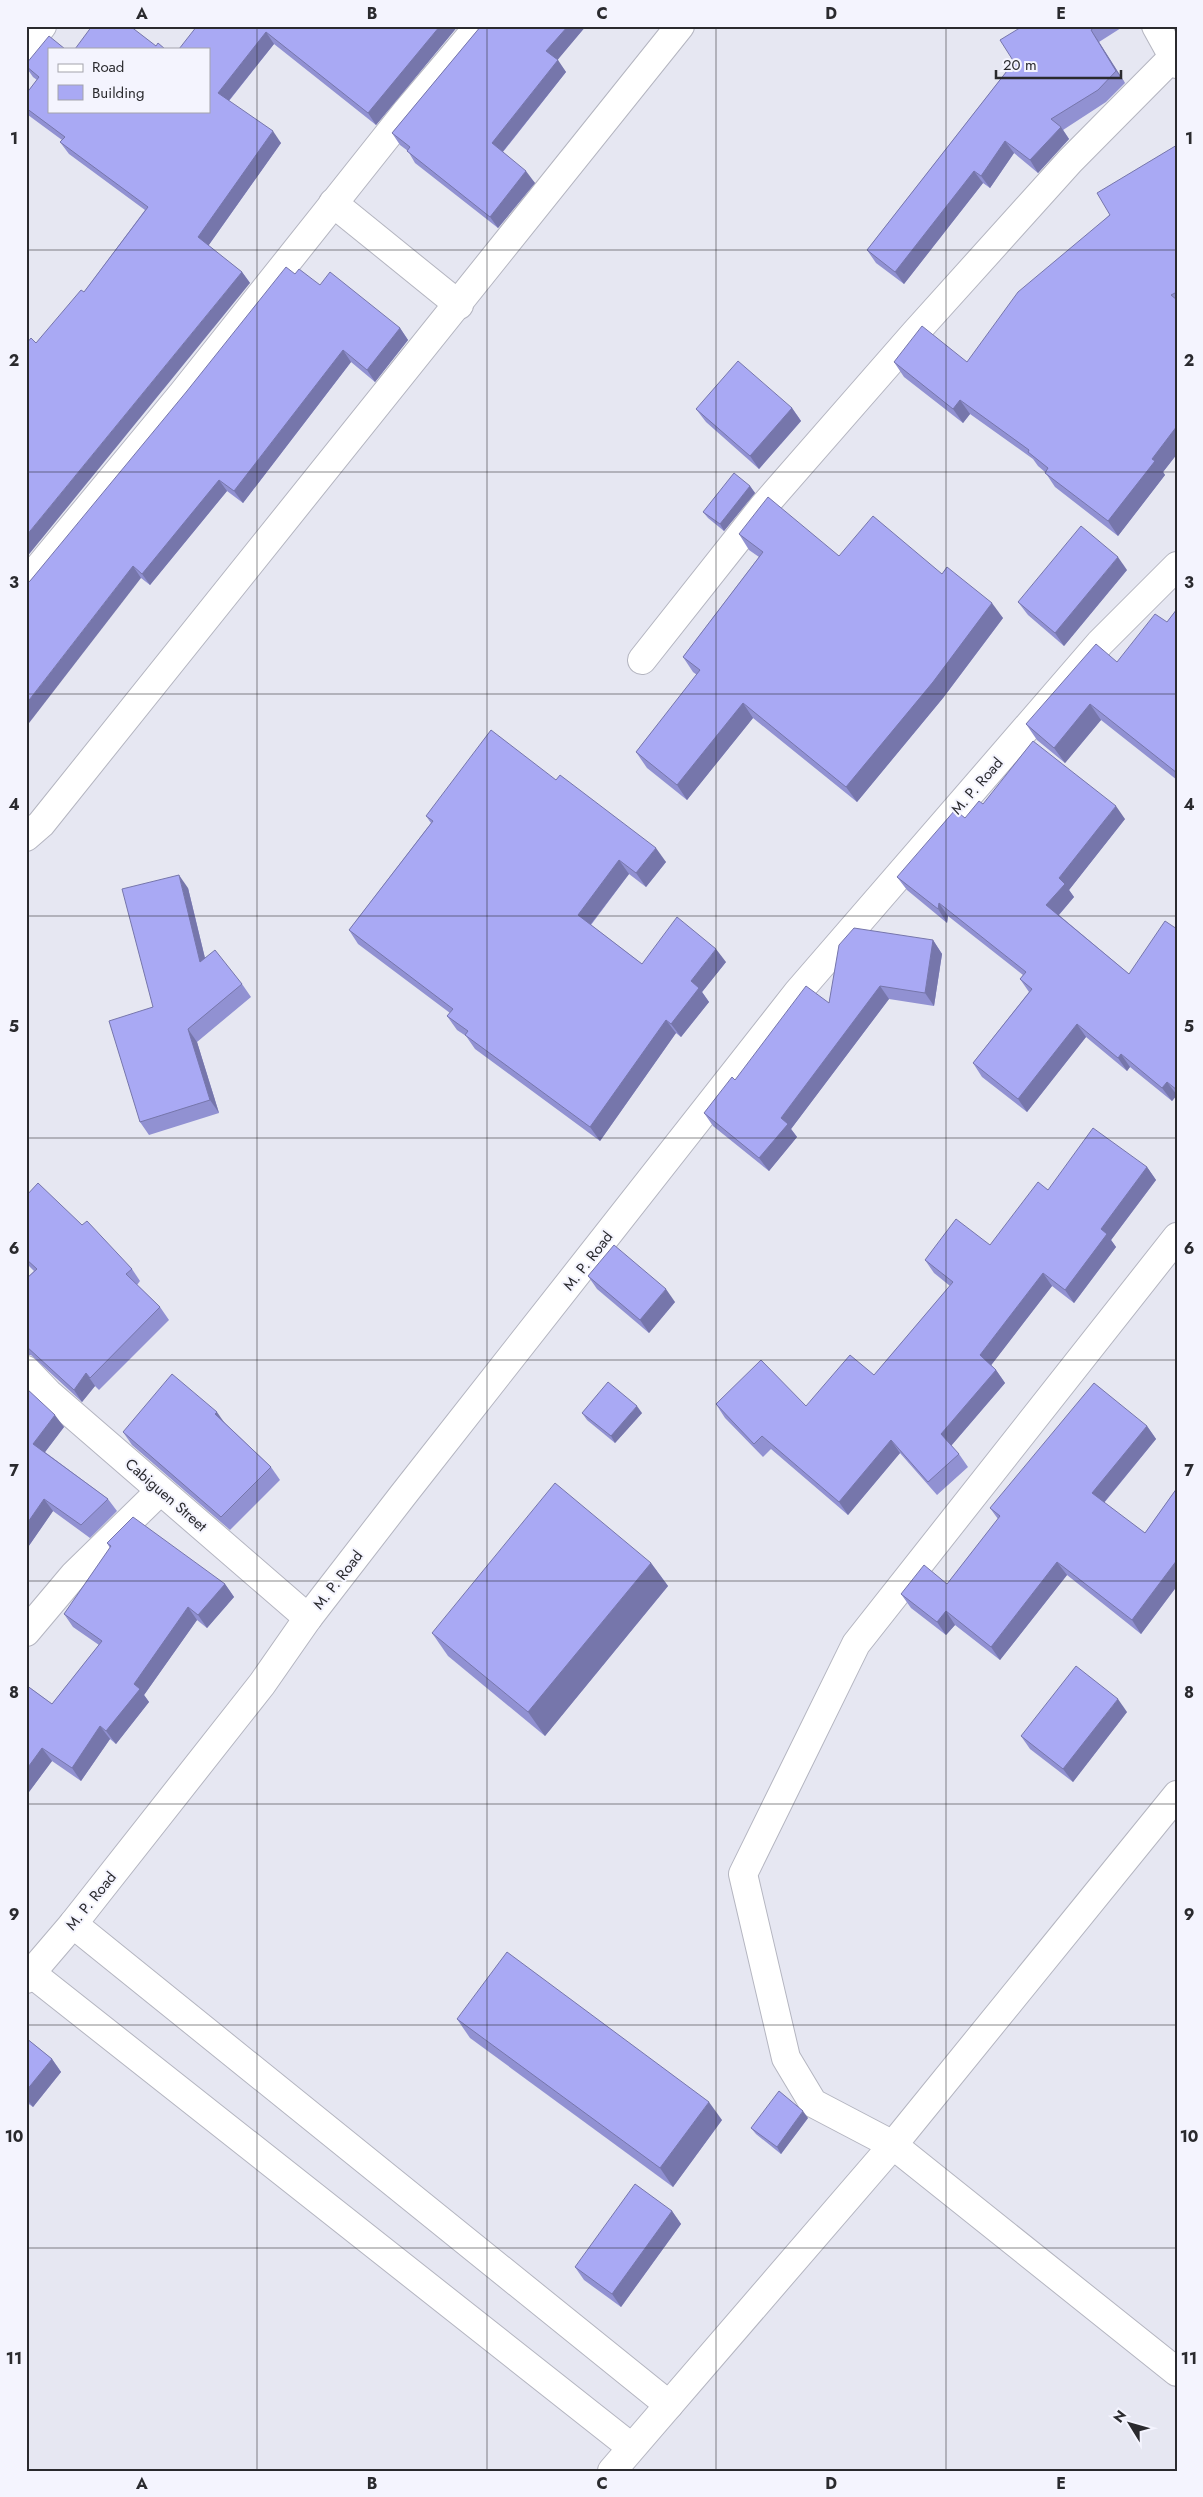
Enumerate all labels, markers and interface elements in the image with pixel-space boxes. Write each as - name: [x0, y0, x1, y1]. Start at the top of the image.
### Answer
- text: A: [135, 2, 148, 25]
- text: B: [367, 2, 377, 25]
- text: C: [596, 2, 608, 25]
- text: D: [825, 2, 837, 25]
- text: E: [1056, 2, 1066, 25]
- legend: [48, 48, 210, 112]
- scale bar: [996, 48, 1120, 80]
- text: 20 m: [1003, 54, 1037, 76]
- text: Road: [92, 56, 124, 78]
- text: Building: [92, 82, 144, 104]
- text: 1: [10, 127, 18, 150]
- text: 1: [1185, 127, 1193, 150]
- text: 2: [9, 349, 19, 372]
- text: 2: [1184, 349, 1194, 372]
- text: 3: [9, 571, 19, 594]
- text: 3: [1184, 571, 1194, 594]
- street label: M. P. Road: [946, 752, 1008, 820]
- text: 4: [8, 793, 20, 816]
- text: 4: [1183, 793, 1195, 816]
- text: 5: [9, 1015, 19, 1038]
- text: 5: [1184, 1015, 1194, 1038]
- street label: M. P. Road: [558, 1227, 618, 1295]
- text: 6: [9, 1237, 19, 1260]
- text: 6: [1184, 1237, 1194, 1260]
- street label: Cabiguen Street: [120, 1453, 212, 1537]
- text: 7: [9, 1459, 19, 1482]
- text: 7: [1184, 1459, 1194, 1482]
- street label: M. P. Road: [308, 1546, 368, 1614]
- text: 8: [9, 1681, 19, 1704]
- text: 8: [1184, 1681, 1194, 1704]
- street label: M. P. Road: [61, 1867, 121, 1935]
- text: 9: [9, 1903, 19, 1926]
- text: 9: [1184, 1903, 1194, 1926]
- text: 10: [5, 2125, 23, 2148]
- text: 10: [1180, 2125, 1198, 2148]
- text: 11: [6, 2347, 22, 2370]
- text: 11: [1181, 2347, 1197, 2370]
- north arrow: [1106, 2400, 1156, 2450]
- text: N: [1108, 2406, 1131, 2427]
- text: A: [135, 2472, 148, 2495]
- text: B: [367, 2472, 377, 2495]
- text: C: [596, 2472, 608, 2495]
- text: D: [825, 2472, 837, 2495]
- text: E: [1056, 2472, 1066, 2495]

